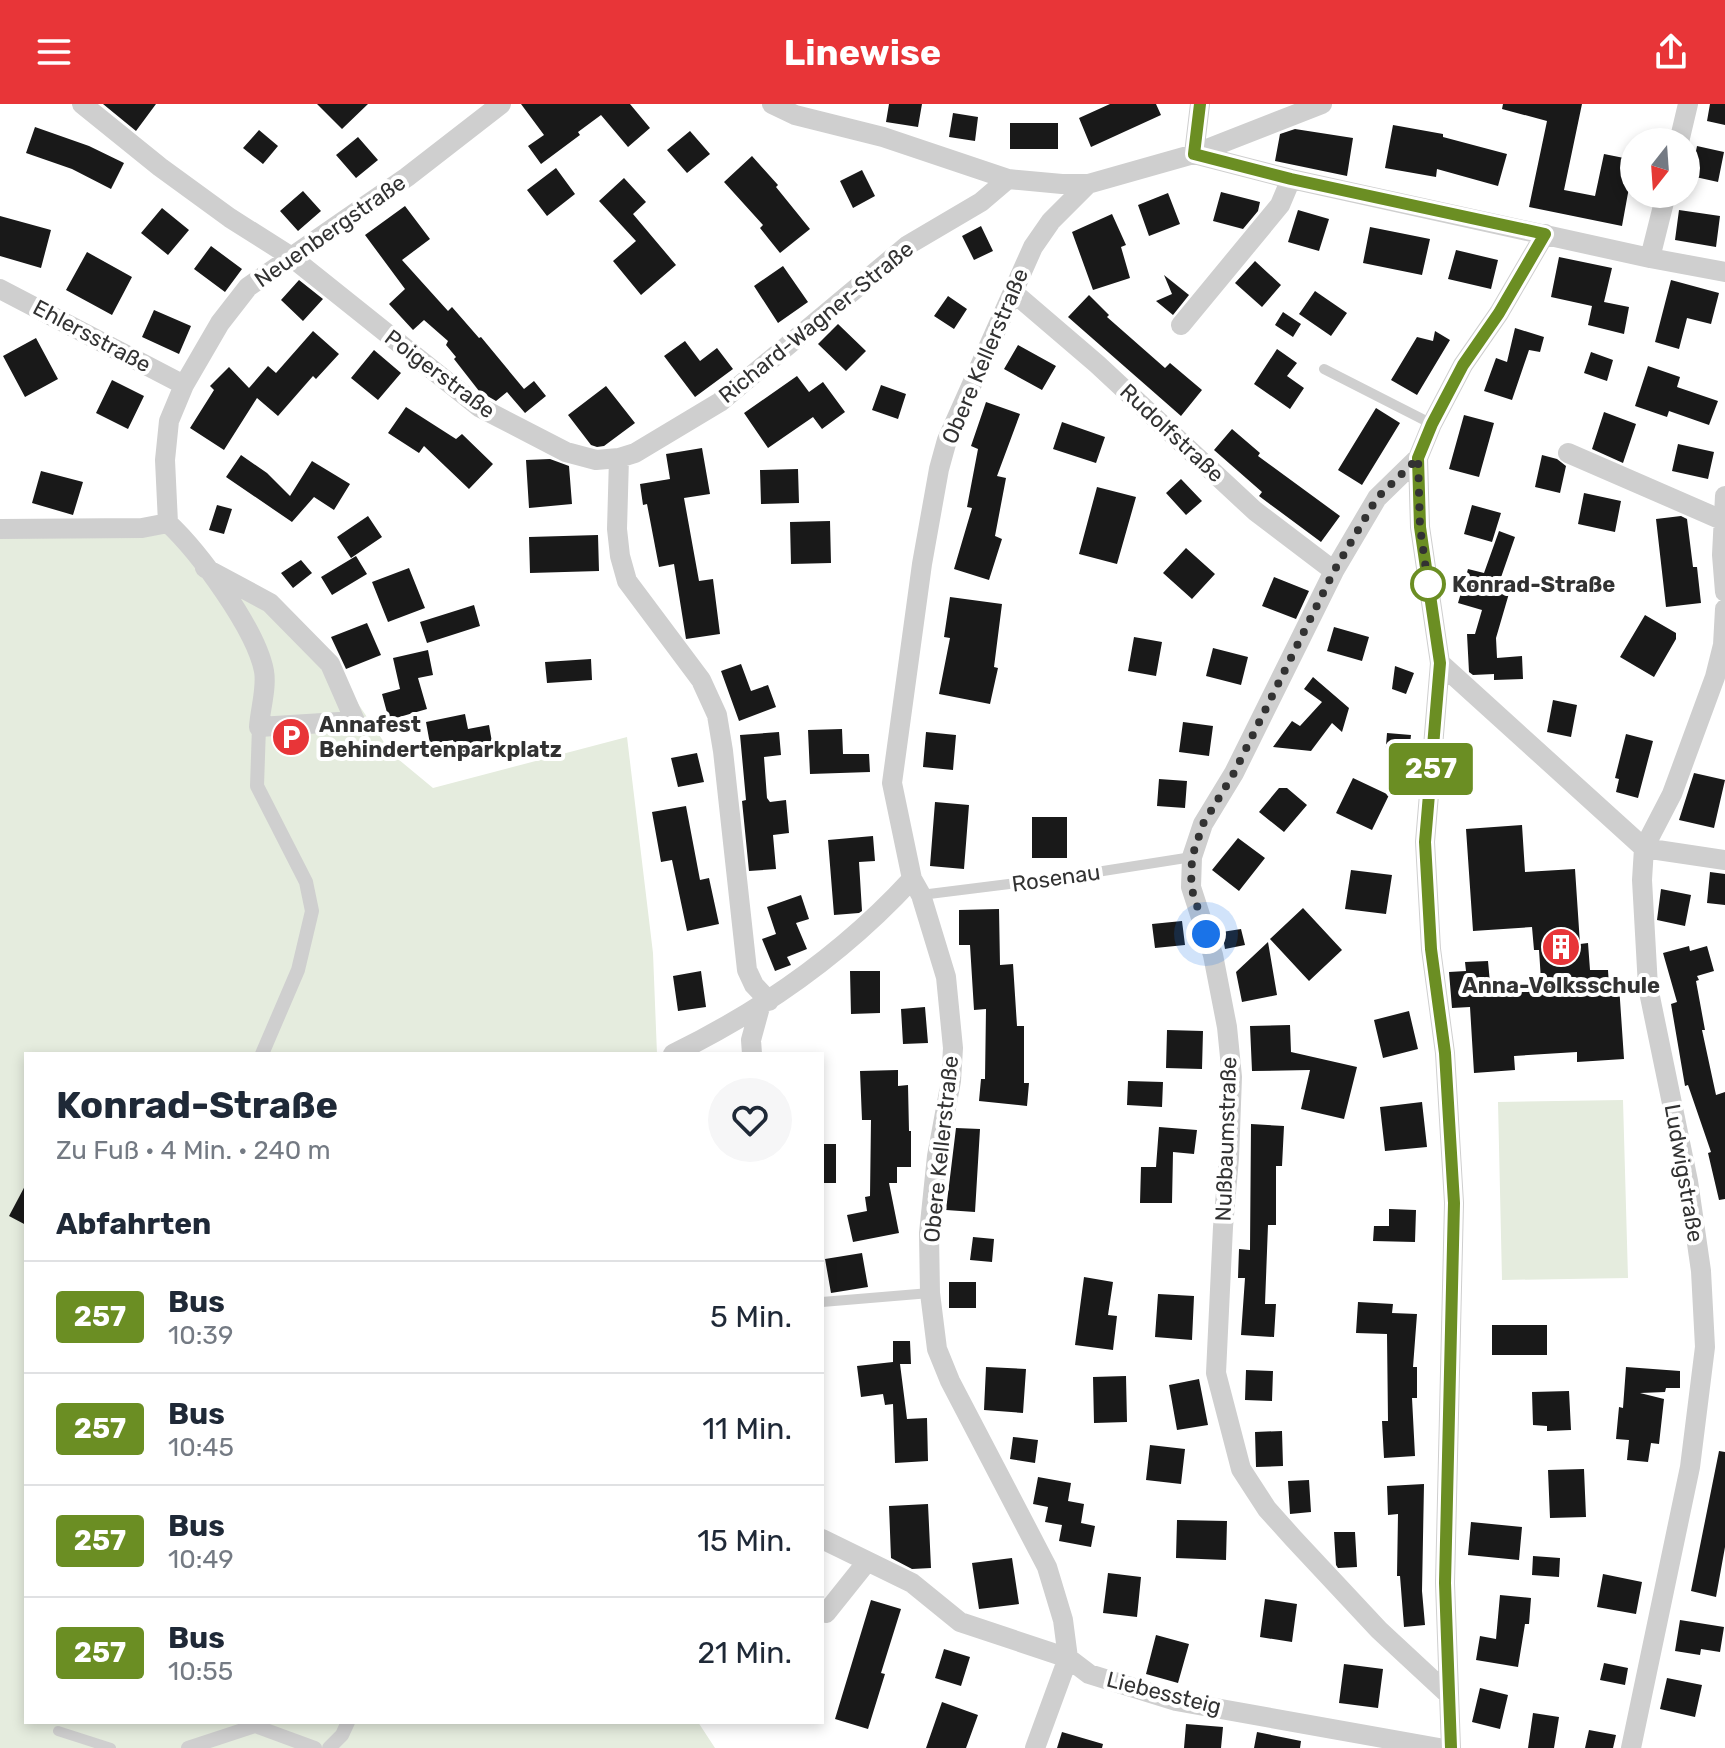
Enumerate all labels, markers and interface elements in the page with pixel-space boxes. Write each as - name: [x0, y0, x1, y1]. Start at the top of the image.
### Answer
- icon: menu: [32, 30, 76, 74]
- icon: share: [1649, 30, 1693, 74]
- text: Linewise: [784, 31, 941, 74]
- north arrow: [1620, 128, 1700, 208]
- map controls: [1620, 128, 1700, 208]
- street label: Neuenbergstraße: [249, 169, 411, 293]
- street label: Richard-Wagner-Straße: [713, 235, 919, 409]
- street label: Obere Kellerstraße: [936, 264, 1034, 448]
- street label: Ehlersstraße: [29, 294, 155, 378]
- street label: Poigerstraße: [380, 324, 500, 424]
- street label: Rudolfstraße: [1114, 378, 1230, 488]
- marker: Konrad-Straße: [1411, 567, 1445, 601]
- place label: Konrad-Straße: [1452, 571, 1615, 598]
- place label: Annafest Behindertenparkplatz: [319, 711, 562, 763]
- parking icon: Annafest Behindertenparkplatz: [270, 716, 312, 758]
- line badge: 257: [1385, 743, 1477, 795]
- text: 257: [1405, 752, 1457, 785]
- street label: Rosenau: [1010, 858, 1102, 898]
- your location: [1186, 914, 1226, 954]
- building icon: Anna-Volksschule: [1540, 926, 1582, 968]
- place label: Anna-Volksschule: [1462, 972, 1660, 999]
- street label: Obere Kellerstraße: [918, 1054, 964, 1244]
- street label: Nußbaumstraße: [1210, 1056, 1242, 1222]
- button: heart: [708, 1078, 792, 1162]
- text: Konrad-Straße: [56, 1082, 338, 1128]
- street label: Ludwigstraße: [1659, 1102, 1709, 1244]
- text: Zu Fuß · 4 Min. · 240 m: [56, 1135, 331, 1166]
- text: Abfahrten: [56, 1206, 211, 1242]
- text: Bus: [168, 1284, 225, 1320]
- text: 5 Min.: [710, 1299, 792, 1335]
- text: 257: [74, 1300, 126, 1333]
- text: 10:39: [168, 1320, 233, 1351]
- text: Bus: [168, 1396, 225, 1432]
- text: 11 Min.: [702, 1411, 792, 1447]
- text: 257: [74, 1412, 126, 1445]
- text: 10:45: [168, 1432, 234, 1463]
- text: Bus: [168, 1508, 225, 1544]
- text: 15 Min.: [697, 1523, 792, 1559]
- text: 257: [74, 1524, 126, 1557]
- text: 10:49: [168, 1544, 234, 1575]
- text: Bus: [168, 1620, 225, 1656]
- text: 21 Min.: [697, 1635, 792, 1671]
- text: 257: [74, 1636, 126, 1669]
- text: 10:55: [168, 1656, 233, 1687]
- street label: Liebessteig: [1104, 1666, 1224, 1720]

